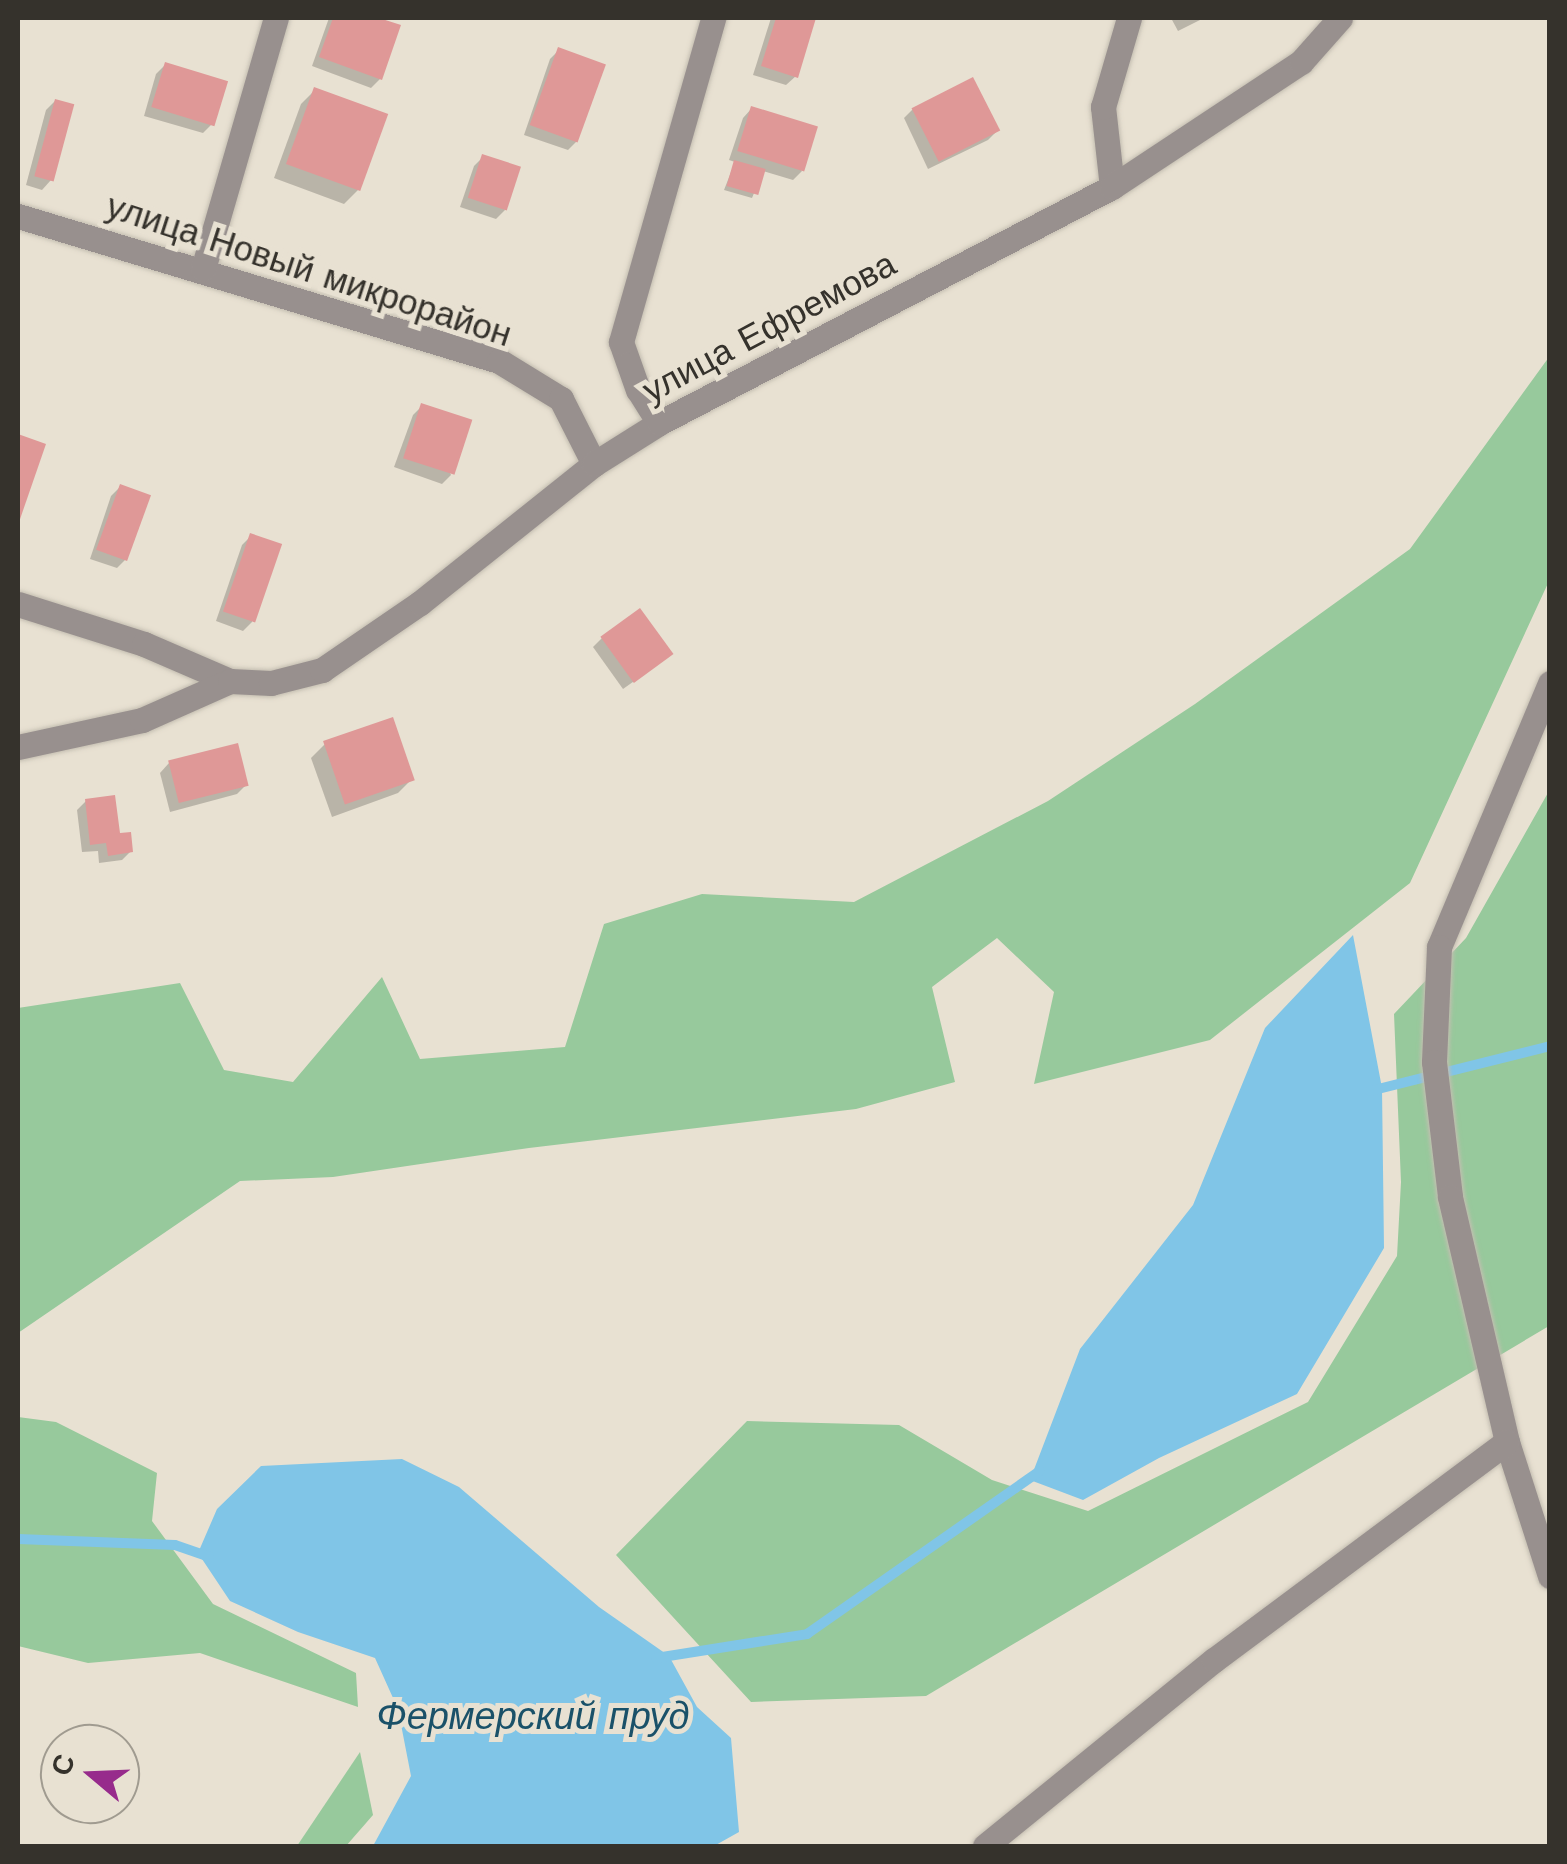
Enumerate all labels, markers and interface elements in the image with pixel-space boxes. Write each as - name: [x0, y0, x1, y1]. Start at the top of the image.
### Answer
- street label: улица Новый микрорайон: [101, 185, 517, 355]
- street label: улица Ефремова: [635, 243, 903, 411]
- water label: Фермерский пруд: [376, 1694, 690, 1740]
- north arrow: [40, 1724, 140, 1824]
- text: С: [44, 1750, 82, 1780]

